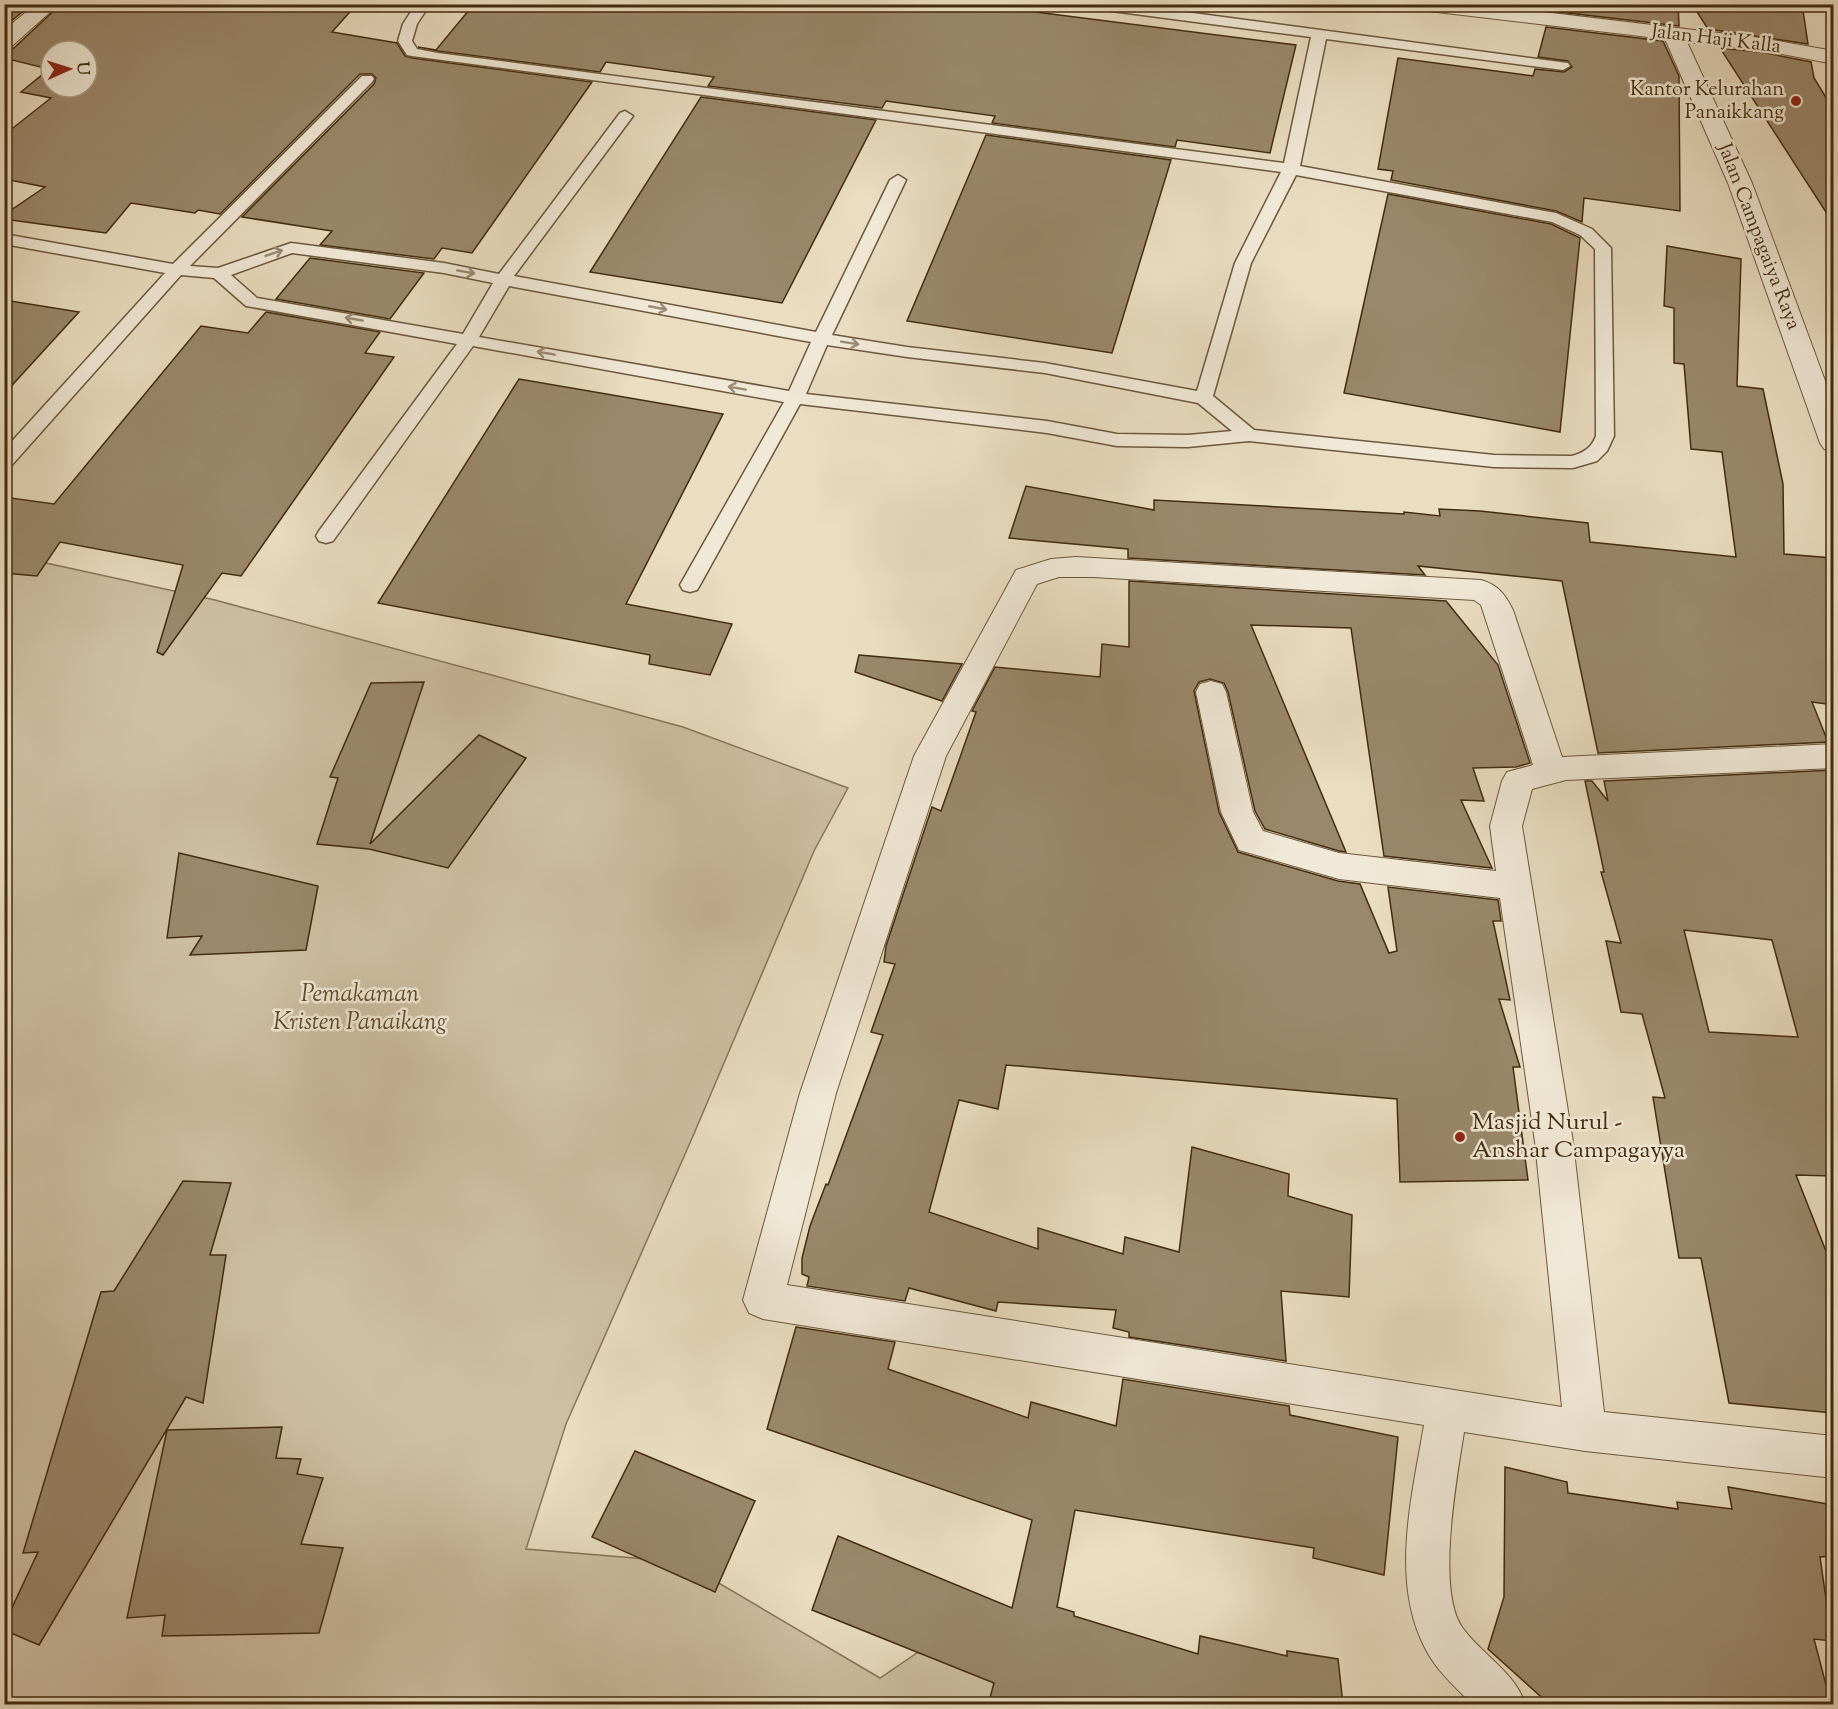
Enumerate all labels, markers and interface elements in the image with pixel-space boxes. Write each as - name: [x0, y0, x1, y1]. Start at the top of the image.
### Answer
- street label: Jalan Haji Kalla: [1649, 18, 1782, 62]
- north arrow: [39, 39, 99, 99]
- text: U: [70, 61, 93, 76]
- place label: Kantor Kelurahan Panaikkang: [1630, 76, 1784, 128]
- marker: Kantor Kelurahan Panaikkang: [1789, 94, 1803, 108]
- street label: Jalan Campagaiya Raya: [1709, 139, 1807, 335]
- one-way arrow: [264, 247, 283, 258]
- one-way arrow: [456, 267, 476, 278]
- one-way arrow: [648, 303, 667, 314]
- one-way arrow: [344, 313, 364, 324]
- one-way arrow: [839, 338, 859, 349]
- one-way arrow: [536, 347, 556, 358]
- one-way arrow: [728, 382, 748, 393]
- park label: Pemakaman Kristen Panaikang: [273, 978, 447, 1040]
- place label: Masjid Nurul - Anshar Campagayya: [1472, 1106, 1685, 1168]
- marker: Masjid Nurul - Anshar Campagayya: [1453, 1130, 1467, 1144]

